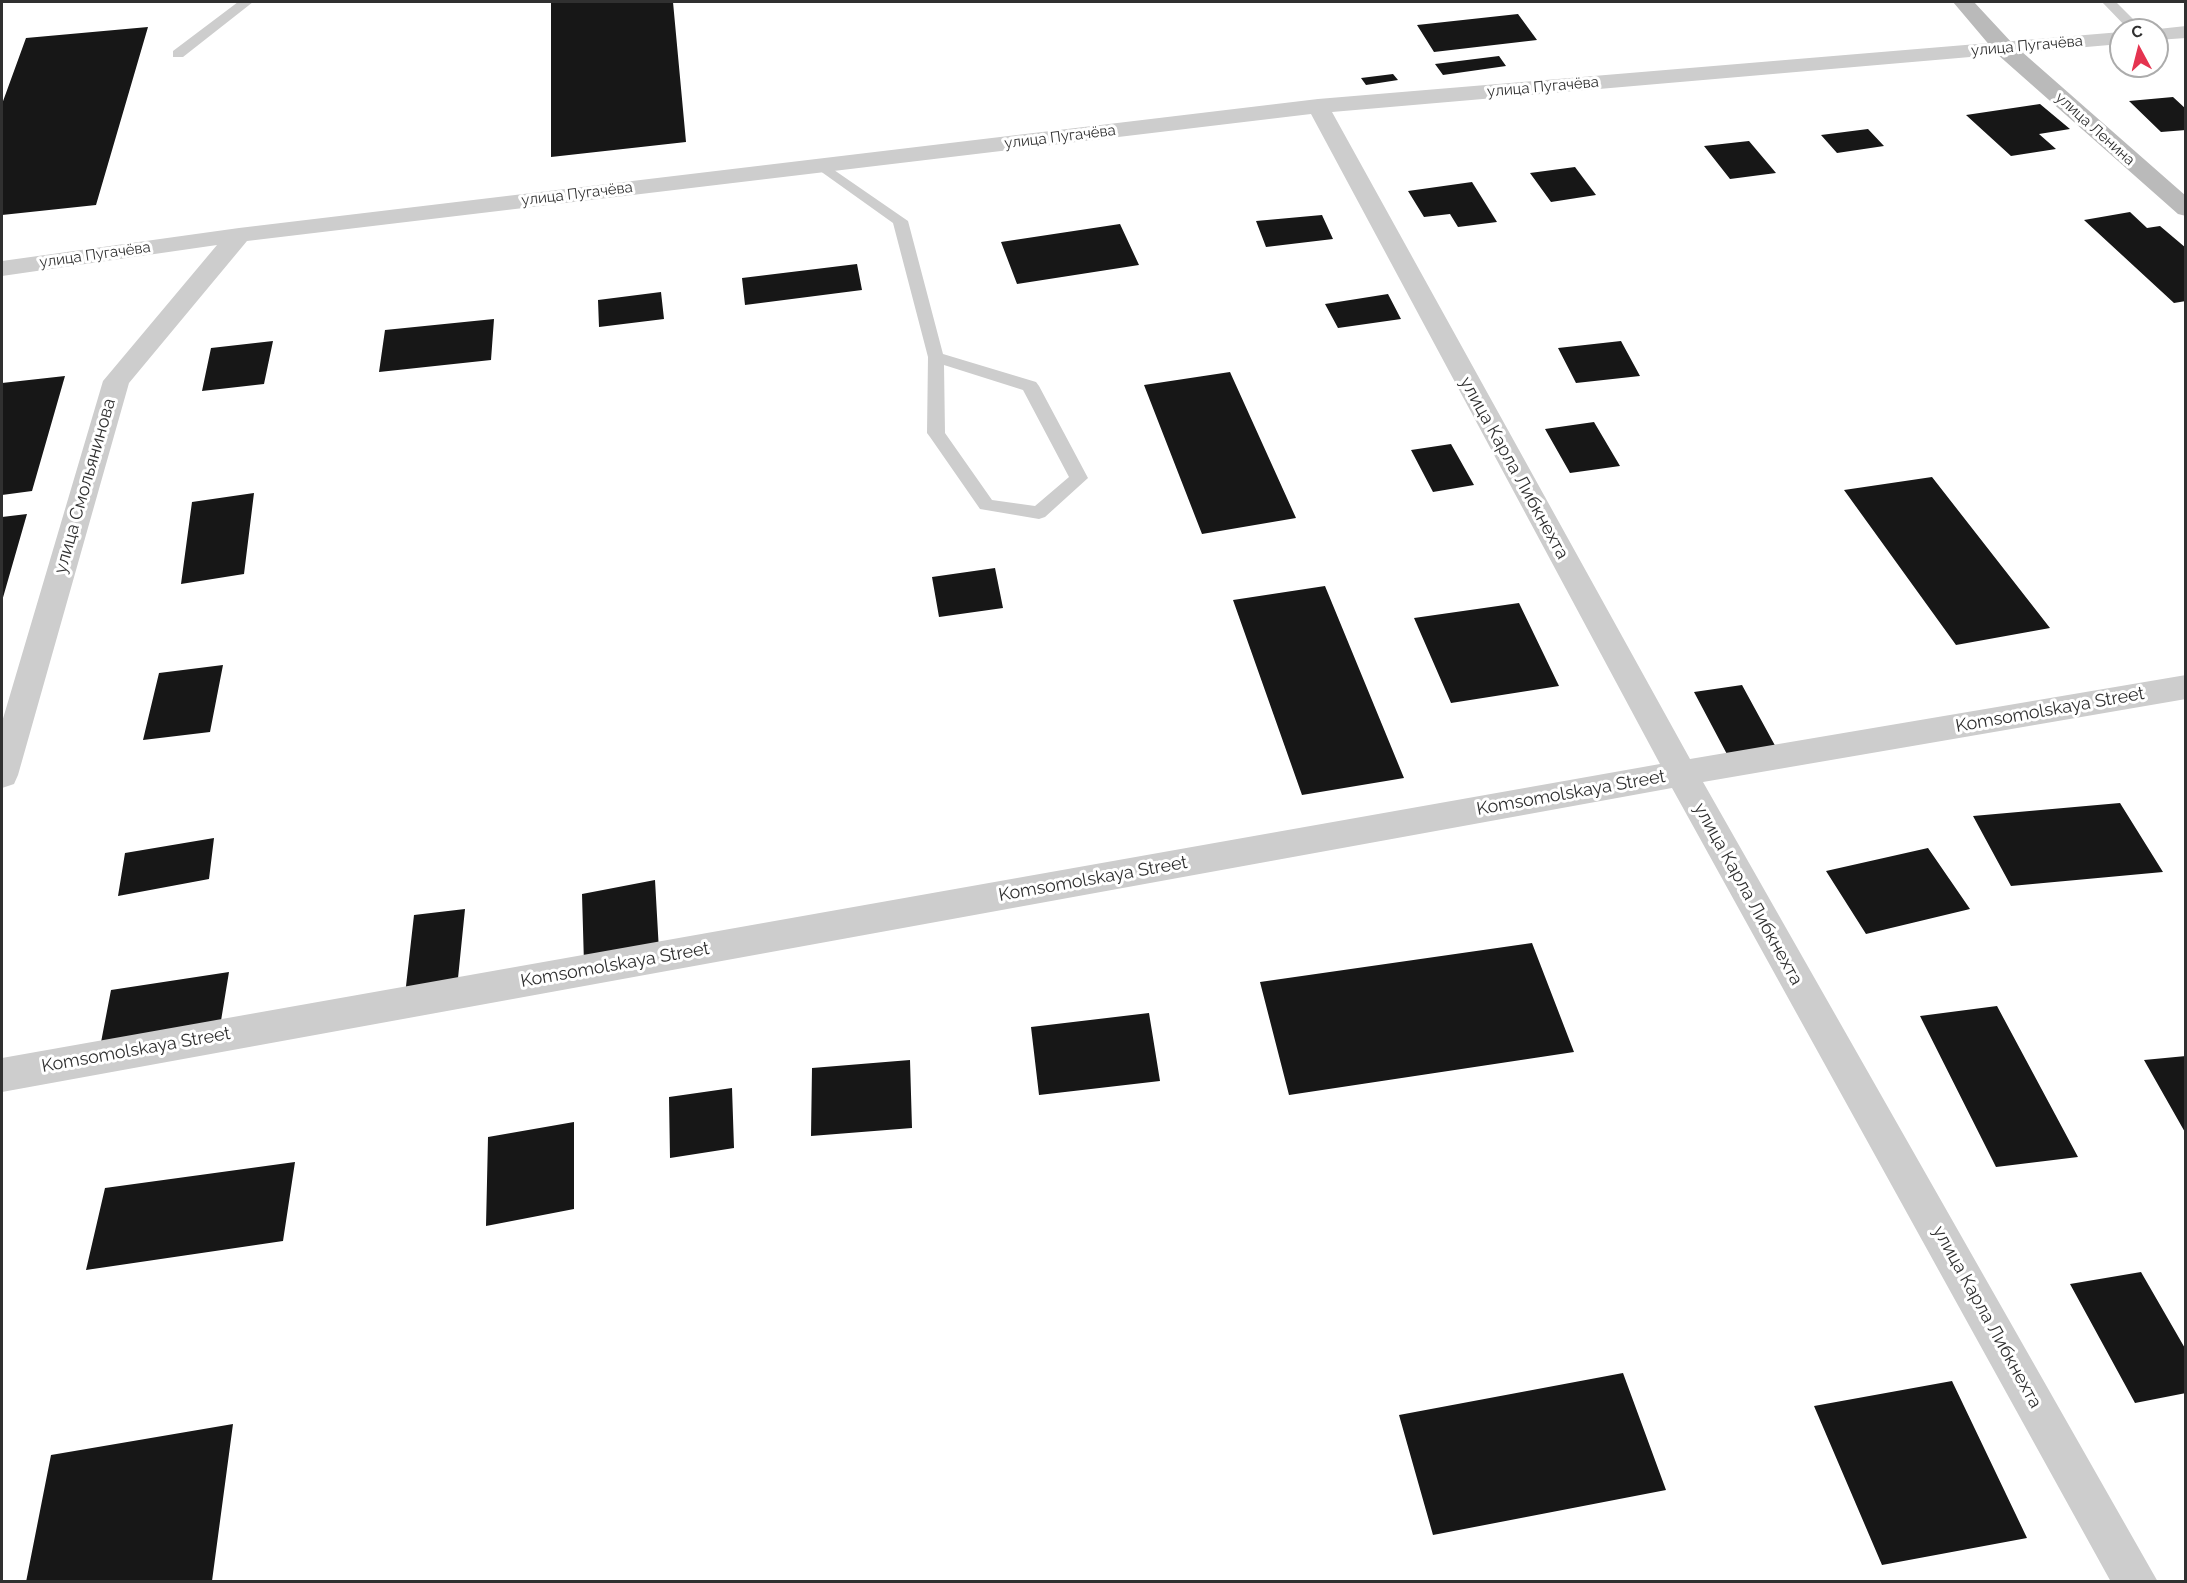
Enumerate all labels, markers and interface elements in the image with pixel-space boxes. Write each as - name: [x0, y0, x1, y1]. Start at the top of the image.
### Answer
- north arrow: [2109, 18, 2169, 78]
- text: С: [2130, 22, 2144, 42]
- street label: улица Пугачёва: [1970, 32, 2084, 60]
- street label: улица Пугачёва: [1486, 73, 1600, 101]
- street label: улица Ленина: [2052, 89, 2138, 169]
- street label: улица Пугачёва: [1003, 121, 1117, 153]
- street label: улица Пугачёва: [520, 178, 634, 210]
- street label: улица Пугачёва: [38, 238, 152, 272]
- street label: улица Карла Либкнехта: [1455, 373, 1573, 563]
- street label: улица Смольянинова: [50, 396, 120, 576]
- street label: Komsomolskaya Street: [1954, 683, 2146, 737]
- street label: Komsomolskaya Street: [1475, 766, 1667, 820]
- street label: улица Карла Либкнехта: [1689, 799, 1807, 989]
- street label: Komsomolskaya Street: [997, 852, 1189, 906]
- street label: Komsomolskaya Street: [519, 938, 711, 992]
- street label: Komsomolskaya Street: [40, 1023, 232, 1077]
- street label: улица Карла Либкнехта: [1928, 1222, 2046, 1412]

